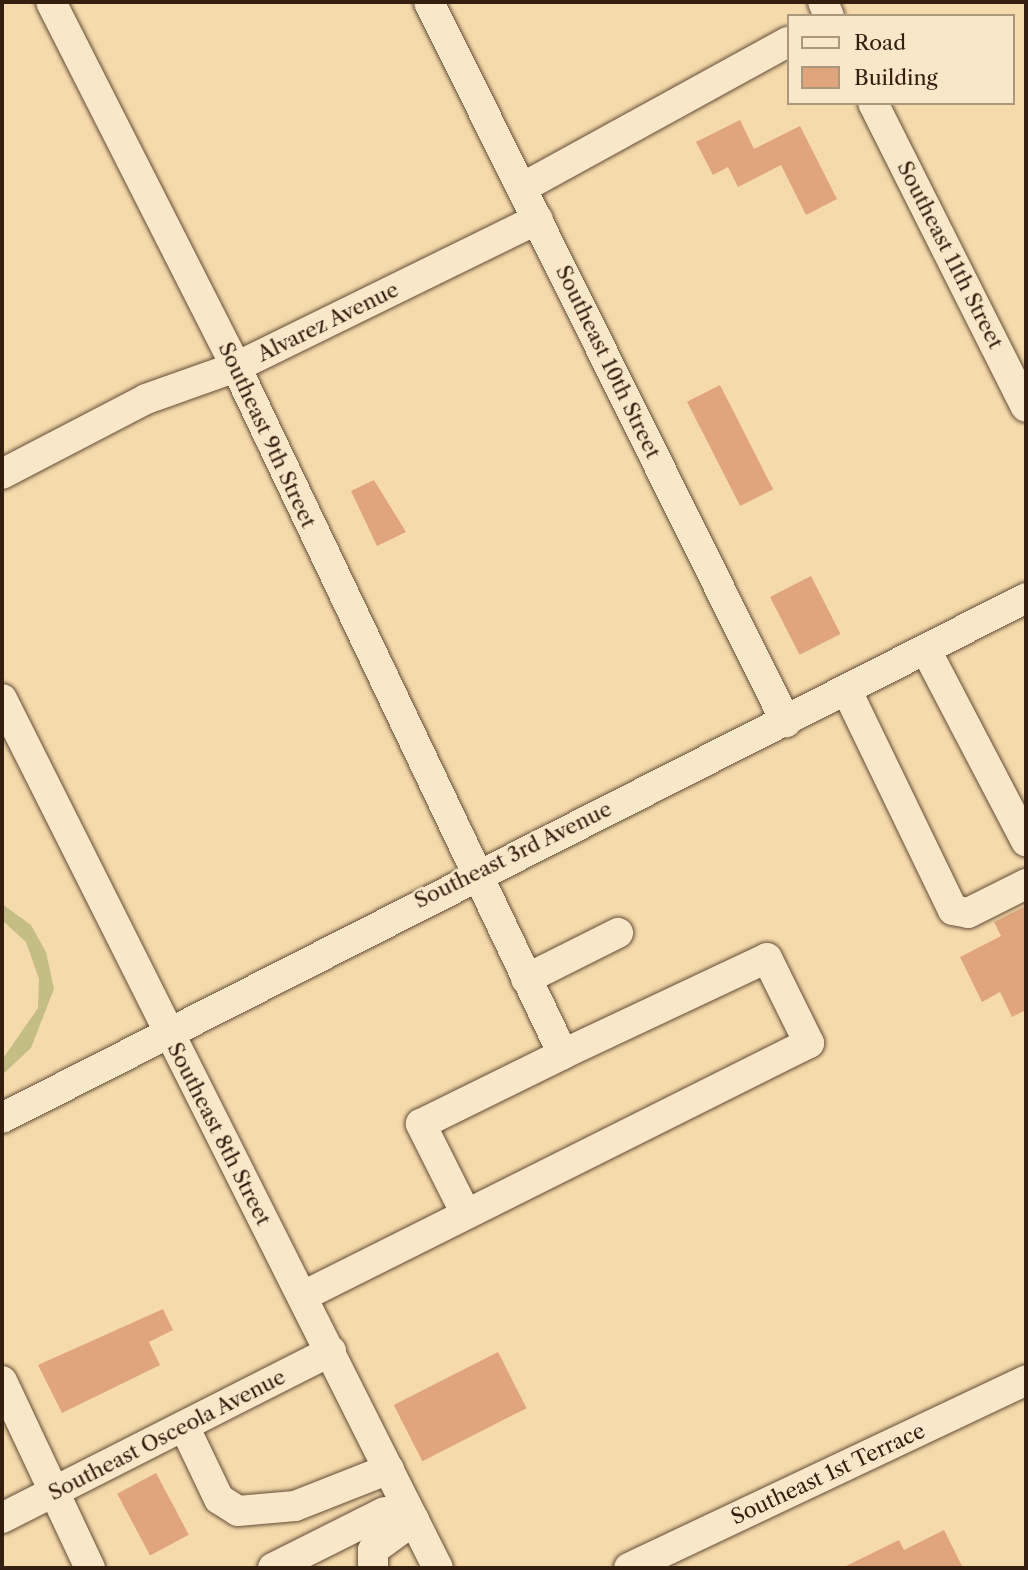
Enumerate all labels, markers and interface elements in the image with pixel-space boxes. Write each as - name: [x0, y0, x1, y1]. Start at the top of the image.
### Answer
- legend: [786, 14, 1014, 105]
- text: Road: [854, 30, 906, 55]
- text: Building: [854, 65, 938, 90]
- street label: Southeast 11th Street: [892, 157, 1008, 353]
- street label: Southeast 10th Street: [550, 261, 666, 463]
- street label: Alvarez Avenue: [253, 277, 403, 367]
- street label: Southeast 9th Street: [213, 338, 321, 532]
- street label: Southeast 3rd Avenue: [410, 796, 616, 914]
- street label: Southeast 8th Street: [162, 1038, 276, 1230]
- street label: Southeast Osceola Avenue: [44, 1364, 290, 1506]
- street label: Southeast 1st Terrace: [727, 1418, 929, 1530]

